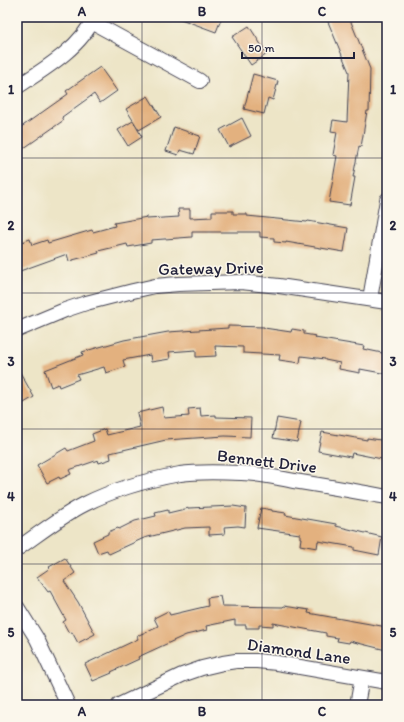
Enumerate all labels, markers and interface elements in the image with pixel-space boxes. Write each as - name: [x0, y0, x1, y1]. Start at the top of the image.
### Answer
- text: A: [77, 4, 87, 19]
- text: B: [198, 4, 207, 19]
- text: C: [318, 4, 327, 19]
- scale bar: [242, 34, 354, 60]
- text: 50 m: [248, 41, 274, 55]
- text: 1: [8, 82, 14, 97]
- text: 1: [390, 82, 396, 97]
- text: 2: [8, 218, 15, 233]
- text: 2: [390, 218, 397, 233]
- street label: Gateway Drive: [158, 257, 264, 279]
- text: 3: [7, 354, 15, 369]
- text: 3: [389, 354, 397, 369]
- street label: Bennett Drive: [216, 445, 318, 477]
- text: 4: [7, 489, 15, 504]
- text: 4: [389, 489, 397, 504]
- text: 5: [8, 625, 15, 640]
- text: 5: [390, 625, 397, 640]
- street label: Diamond Lane: [246, 634, 352, 668]
- text: A: [77, 704, 87, 719]
- text: B: [198, 704, 207, 719]
- text: C: [318, 704, 327, 719]

